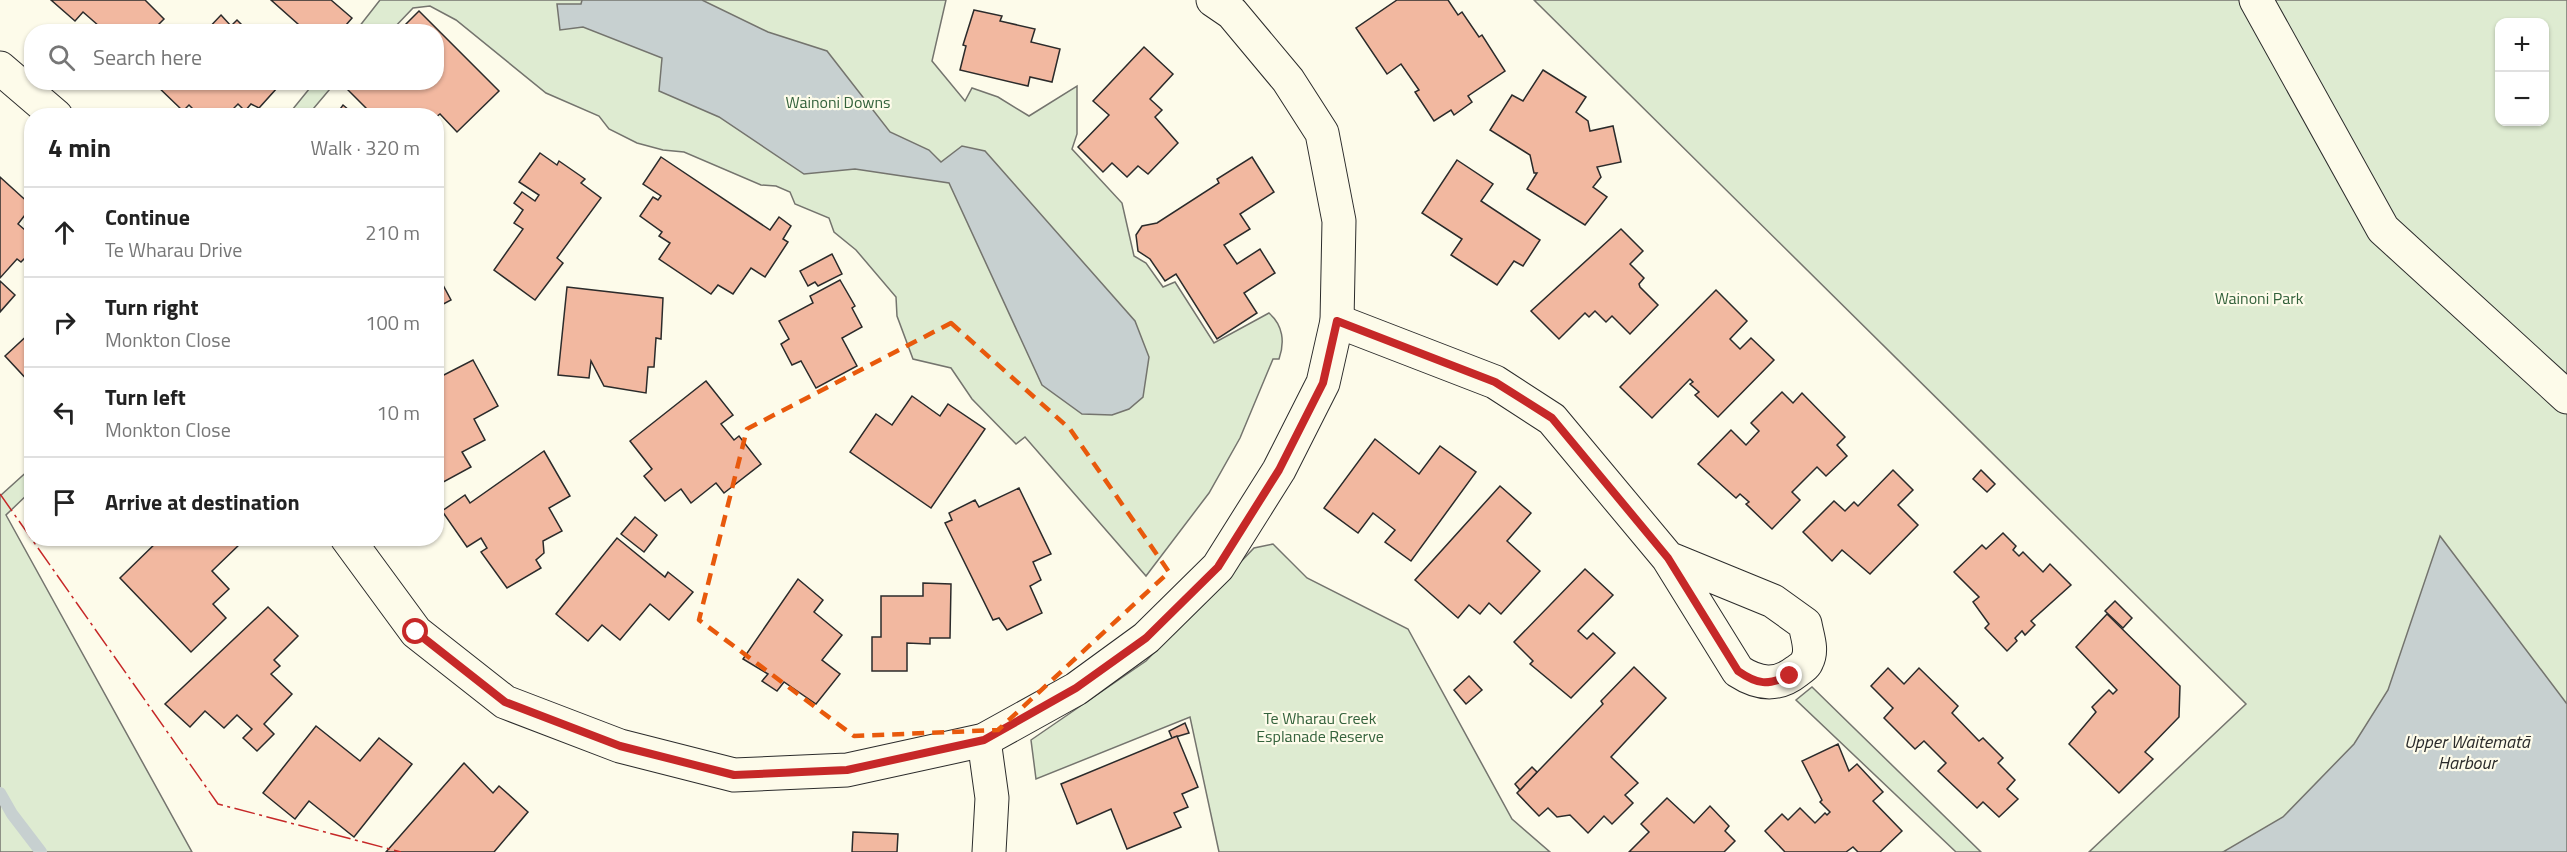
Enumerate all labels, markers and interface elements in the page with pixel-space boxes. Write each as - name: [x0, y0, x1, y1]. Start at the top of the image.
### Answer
- map controls: [2495, 18, 2549, 126]
- button: +: [2495, 18, 2549, 72]
- search box: [24, 24, 444, 90]
- text: Search here: [93, 40, 202, 74]
- icon: search: [45, 41, 78, 74]
- button: −: [2495, 72, 2549, 126]
- park label: Wainoni Downs: [785, 90, 891, 114]
- text: 4 min: [48, 128, 111, 167]
- text: Walk · 320 m: [311, 132, 420, 163]
- text: Continue: [105, 200, 190, 234]
- icon: ahead: [48, 216, 81, 249]
- text: 210 m: [365, 217, 420, 248]
- text: Te Wharau Drive: [105, 234, 242, 265]
- park label: Wainoni Park: [2215, 286, 2304, 310]
- text: Turn right: [105, 290, 199, 324]
- icon: right: [48, 306, 81, 339]
- text: 100 m: [365, 307, 420, 338]
- text: Monkton Close: [105, 324, 231, 355]
- text: Turn left: [105, 380, 186, 414]
- icon: left: [48, 396, 81, 429]
- text: 10 m: [376, 397, 420, 428]
- text: Monkton Close: [105, 414, 231, 445]
- text: Arrive at destination: [105, 485, 300, 519]
- icon: arrive: [48, 486, 81, 519]
- route start: [402, 618, 428, 644]
- route end: [1776, 662, 1802, 688]
- park label: Te Wharau Creek Esplanade Reserve: [1256, 706, 1384, 748]
- water label: Upper Waitematā Harbour: [2404, 728, 2532, 776]

